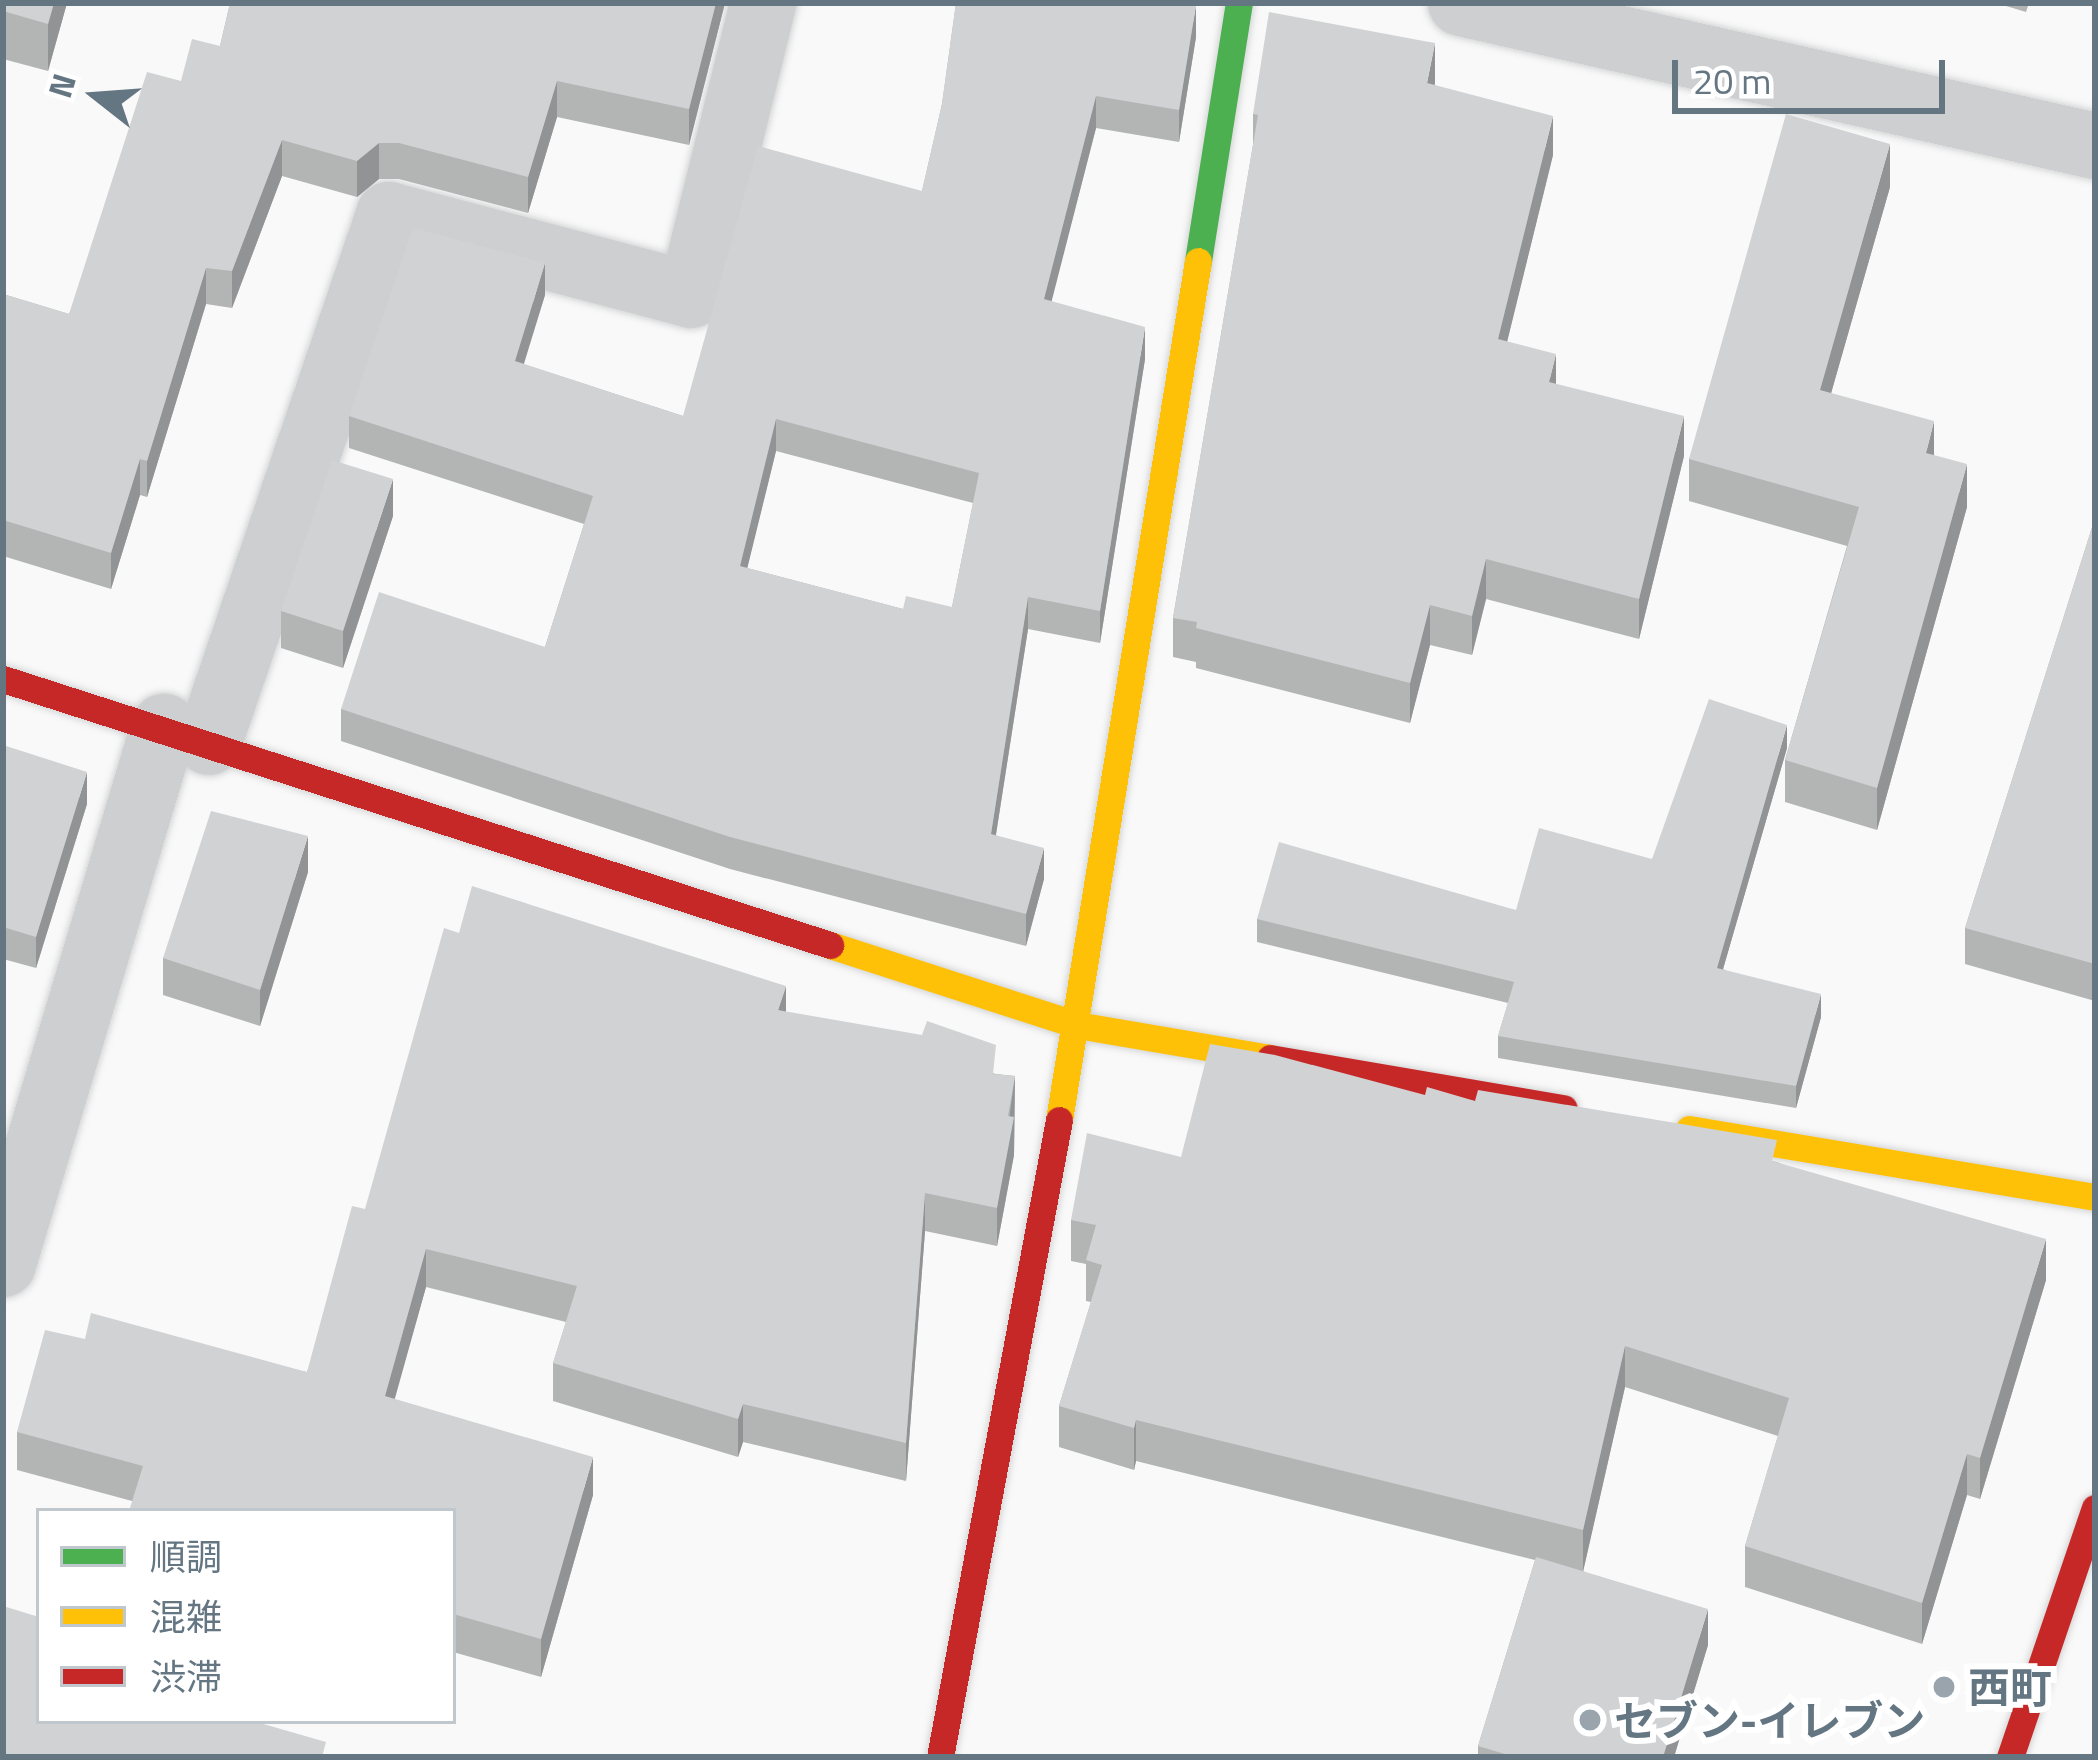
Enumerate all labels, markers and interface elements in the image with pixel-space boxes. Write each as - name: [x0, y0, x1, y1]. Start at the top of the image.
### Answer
- north arrow: [36, 36, 156, 156]
- scale bar: [1678, 36, 1951, 110]
- text: 20 m: [1693, 53, 1771, 108]
- text: N: [34, 67, 89, 104]
- legend: [36, 1508, 456, 1724]
- text: 順調: [150, 1529, 222, 1584]
- text: 混雑: [150, 1589, 222, 1644]
- text: 渋滞: [150, 1649, 222, 1704]
- place label: 西町: [1968, 1662, 2052, 1712]
- marker: 西町: [1931, 1674, 1957, 1700]
- place label: セブン-イレブン: [1614, 1695, 1925, 1745]
- marker: セブン-イレブン: [1577, 1707, 1603, 1733]

